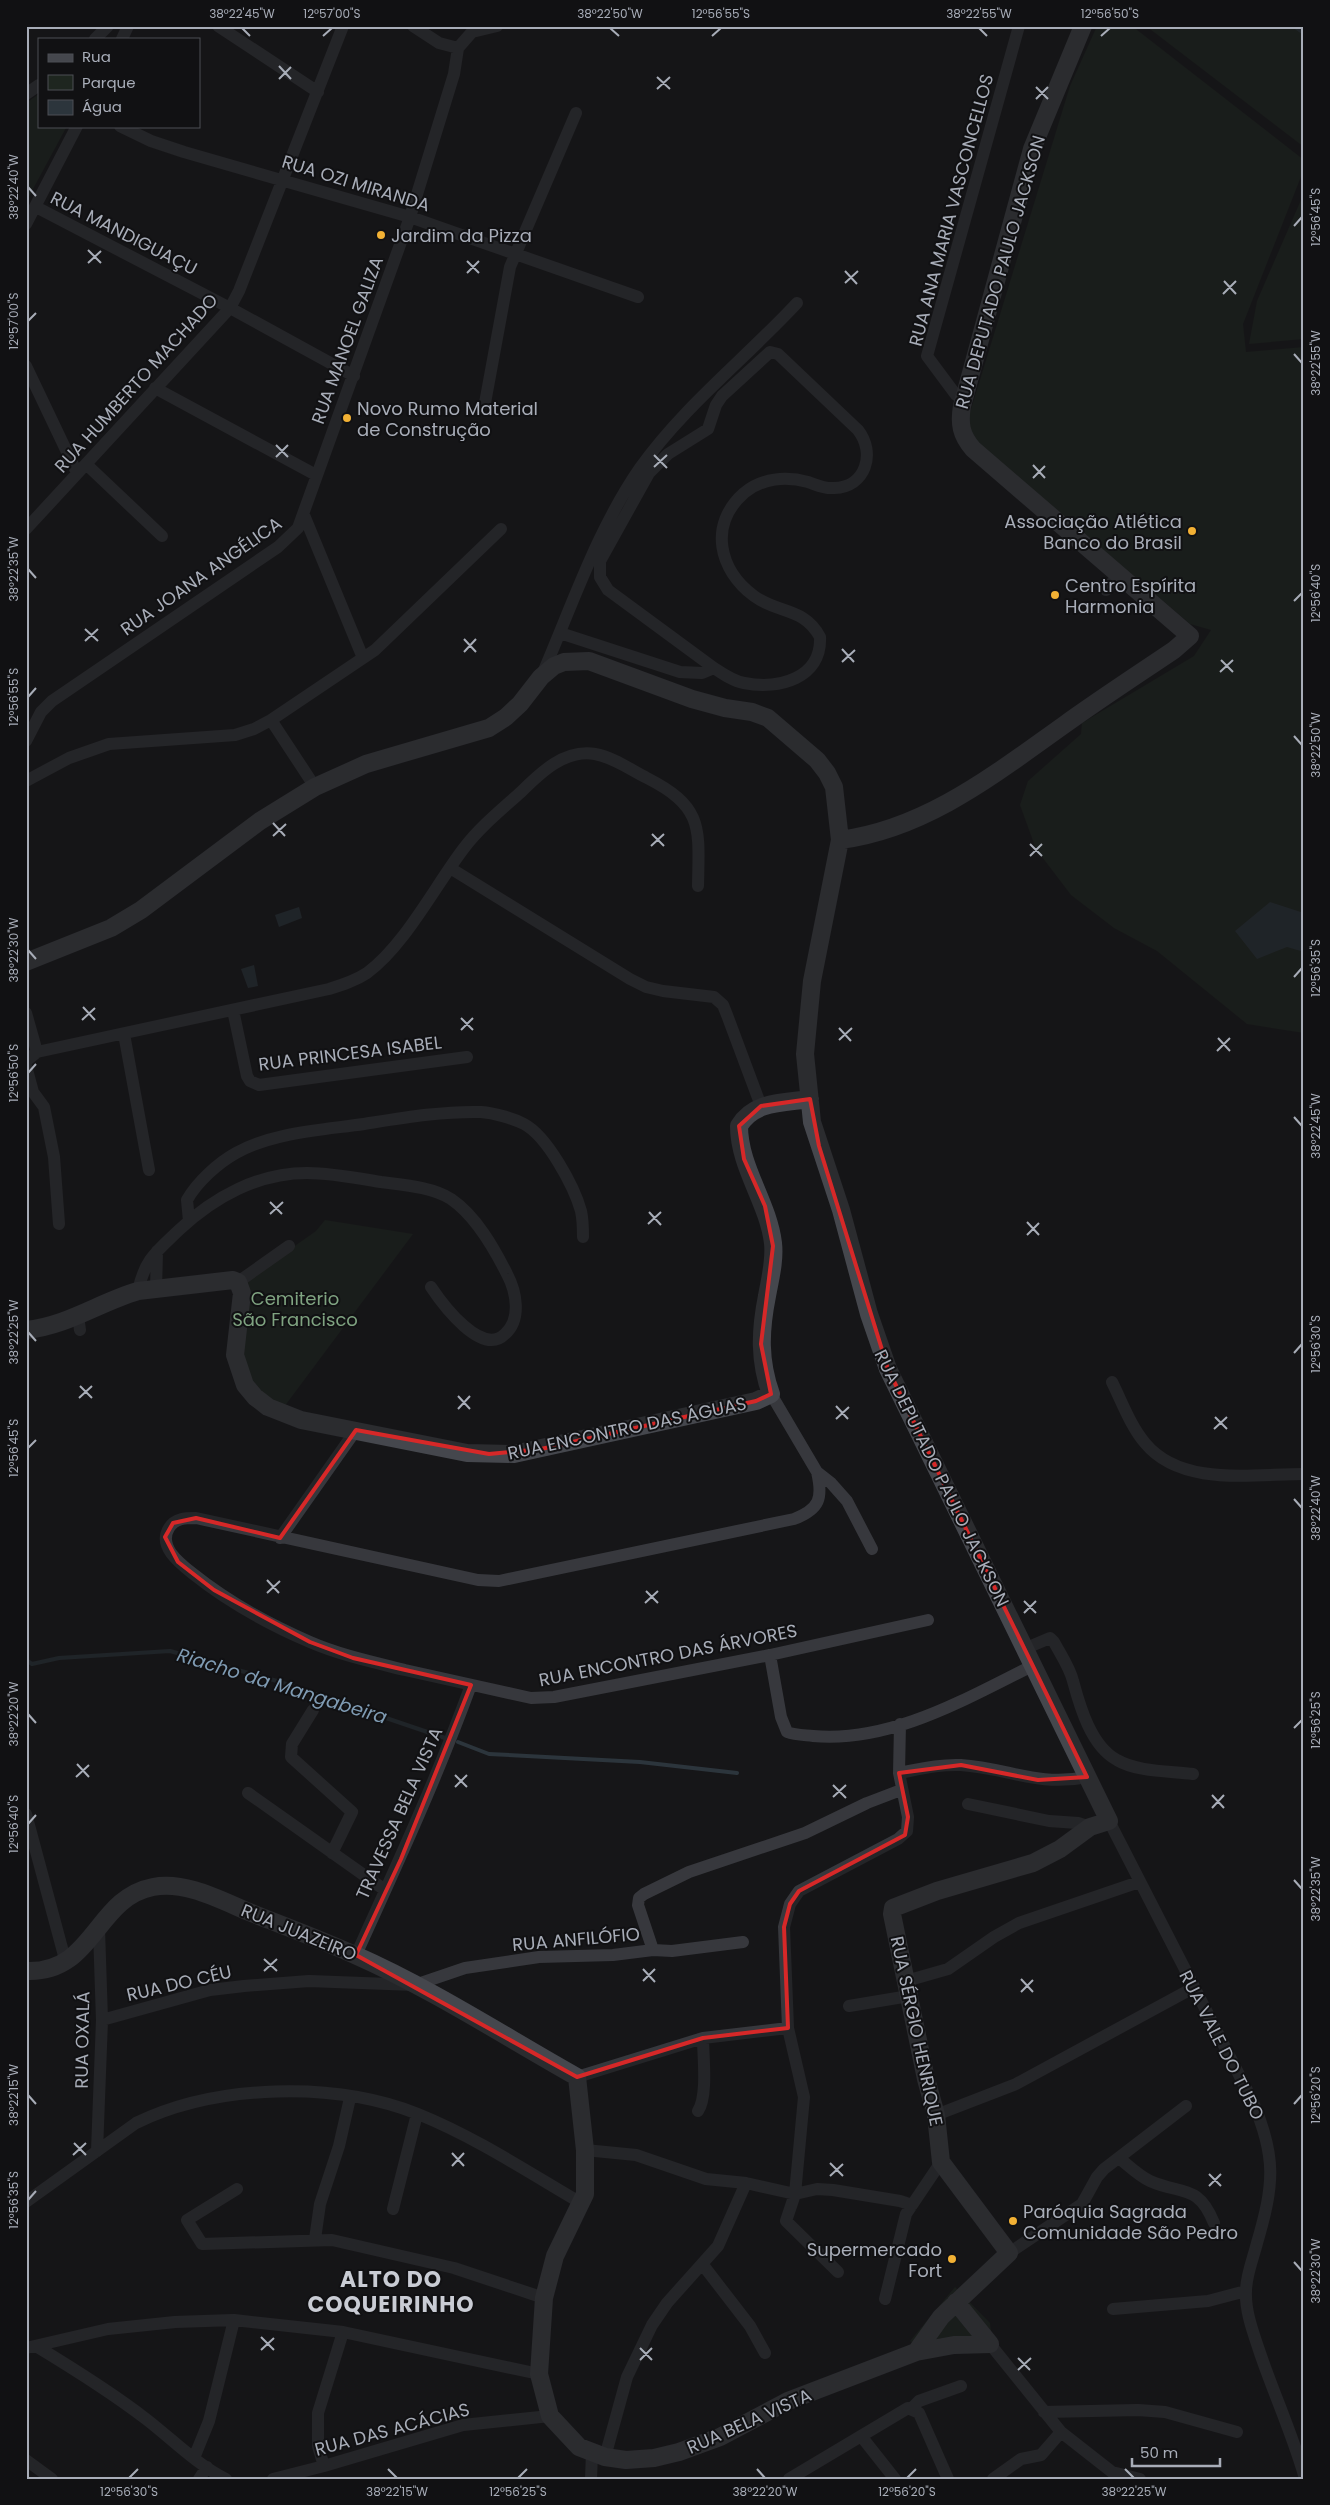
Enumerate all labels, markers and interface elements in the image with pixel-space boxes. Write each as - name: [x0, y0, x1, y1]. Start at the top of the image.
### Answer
- text: 38°22'45"W: [209, 5, 275, 22]
- text: 12°57'00"S: [303, 5, 361, 22]
- text: 38°22'50"W: [577, 5, 643, 22]
- text: 12°56'55"S: [692, 5, 750, 22]
- text: 38°22'55"W: [946, 5, 1012, 22]
- text: 12°56'50"S: [1081, 5, 1139, 22]
- legend: [38, 38, 200, 128]
- text: Rua: [82, 46, 111, 67]
- street label: RUA ANA MARIA VASCONCELLOS: [903, 71, 999, 349]
- text: Parque: [82, 72, 135, 93]
- text: Água: [82, 96, 122, 117]
- street label: RUA DEPUTADO PAULO JACKSON: [949, 132, 1051, 412]
- street label: RUA OZI MIRANDA: [279, 149, 433, 217]
- text: 38°22'40"W: [5, 154, 22, 220]
- street label: RUA MANDIGUAÇU: [46, 185, 202, 281]
- text: 12°56'45"S: [1307, 188, 1324, 246]
- place label: Jardim da Pizza: [391, 223, 532, 248]
- marker: Jardim da Pizza: [375, 229, 387, 241]
- street label: RUA MANOEL GALIZA: [305, 253, 389, 427]
- street label: RUA HUMBERTO MACHADO: [49, 288, 223, 478]
- text: 12°57'00"S: [5, 292, 22, 350]
- text: 38°22'55"W: [1307, 330, 1324, 396]
- place label: Novo Rumo Material de Construção: [357, 396, 538, 442]
- marker: Novo Rumo Material de Construção: [341, 412, 353, 424]
- place label: Associação Atlética Banco do Brasil: [1004, 509, 1182, 555]
- street label: RUA JOANA ANGÉLICA: [115, 511, 287, 641]
- marker: Associação Atlética Banco do Brasil: [1186, 525, 1198, 537]
- text: 38°22'35"W: [5, 536, 22, 602]
- text: 12°56'40"S: [1307, 564, 1324, 622]
- place label: Centro Espírita Harmonia: [1065, 573, 1196, 619]
- marker: Centro Espírita Harmonia: [1049, 589, 1061, 601]
- text: 12°56'55"S: [5, 668, 22, 726]
- text: 38°22'50"W: [1307, 712, 1324, 778]
- text: 38°22'30"W: [5, 917, 22, 983]
- text: 12°56'35"S: [1307, 939, 1324, 997]
- street label: RUA PRINCESA ISABEL: [257, 1029, 443, 1077]
- text: 12°56'50"S: [5, 1044, 22, 1102]
- text: 38°22'45"W: [1307, 1093, 1324, 1159]
- park label: Cemiterio São Francisco: [232, 1286, 358, 1332]
- text: 38°22'25"W: [5, 1299, 22, 1364]
- text: 12°56'30"S: [1307, 1315, 1324, 1373]
- street label: RUA DEPUTADO PAULO JACKSON: [869, 1345, 1015, 1611]
- street label: RUA ENCONTRO DAS ÁGUAS: [505, 1390, 749, 1466]
- text: 12°56'45"S: [5, 1419, 22, 1477]
- text: 38°22'40"W: [1307, 1475, 1324, 1541]
- street label: RUA ENCONTRO DAS ÁRVORES: [537, 1618, 799, 1692]
- water label: Riacho da Mangabeira: [174, 1641, 390, 1731]
- text: 38°22'20"W: [5, 1681, 22, 1746]
- text: 12°56'25"S: [1307, 1691, 1324, 1749]
- street label: TRAVESSA BELA VISTA: [350, 1723, 448, 1903]
- text: 12°56'40"S: [5, 1795, 22, 1853]
- text: 38°22'35"W: [1307, 1856, 1324, 1922]
- street label: RUA JUAZEIRO: [238, 1897, 360, 1967]
- street label: RUA ANFILÓFIO: [511, 1921, 641, 1957]
- street label: RUA SÉRGIO HENRIQUE: [885, 1934, 949, 2128]
- street label: RUA DO CÉU: [124, 1959, 234, 2007]
- street label: RUA VALE DO TUBO: [1173, 1966, 1271, 2124]
- street label: RUA OXALÁ: [69, 1991, 95, 2089]
- text: 38°22'15"W: [5, 2064, 22, 2126]
- text: 12°56'20"S: [1307, 2066, 1324, 2124]
- text: 12°56'35"S: [5, 2171, 22, 2229]
- place label: Paróquia Sagrada Comunidade São Pedro: [1023, 2199, 1238, 2245]
- marker: Paróquia Sagrada Comunidade São Pedro: [1007, 2215, 1019, 2227]
- place label: Supermercado Fort: [807, 2237, 942, 2283]
- text: 38°22'30"W: [1307, 2238, 1324, 2304]
- marker: Supermercado Fort: [946, 2253, 958, 2265]
- district label: ALTO DO COQUEIRINHO: [307, 2264, 475, 2320]
- street label: RUA BELA VISTA: [683, 2382, 815, 2460]
- street label: RUA DAS ACÁCIAS: [312, 2396, 472, 2462]
- scale bar: [1132, 2435, 1220, 2467]
- text: 50 m: [1140, 2442, 1178, 2463]
- text: 12°56'30"S: [100, 2483, 158, 2500]
- text: 38°22'15"W: [366, 2483, 428, 2500]
- text: 12°56'25"S: [489, 2483, 547, 2500]
- text: 38°22'20"W: [733, 2483, 798, 2500]
- text: 12°56'20"S: [878, 2483, 936, 2500]
- text: 38°22'25"W: [1102, 2483, 1167, 2500]

